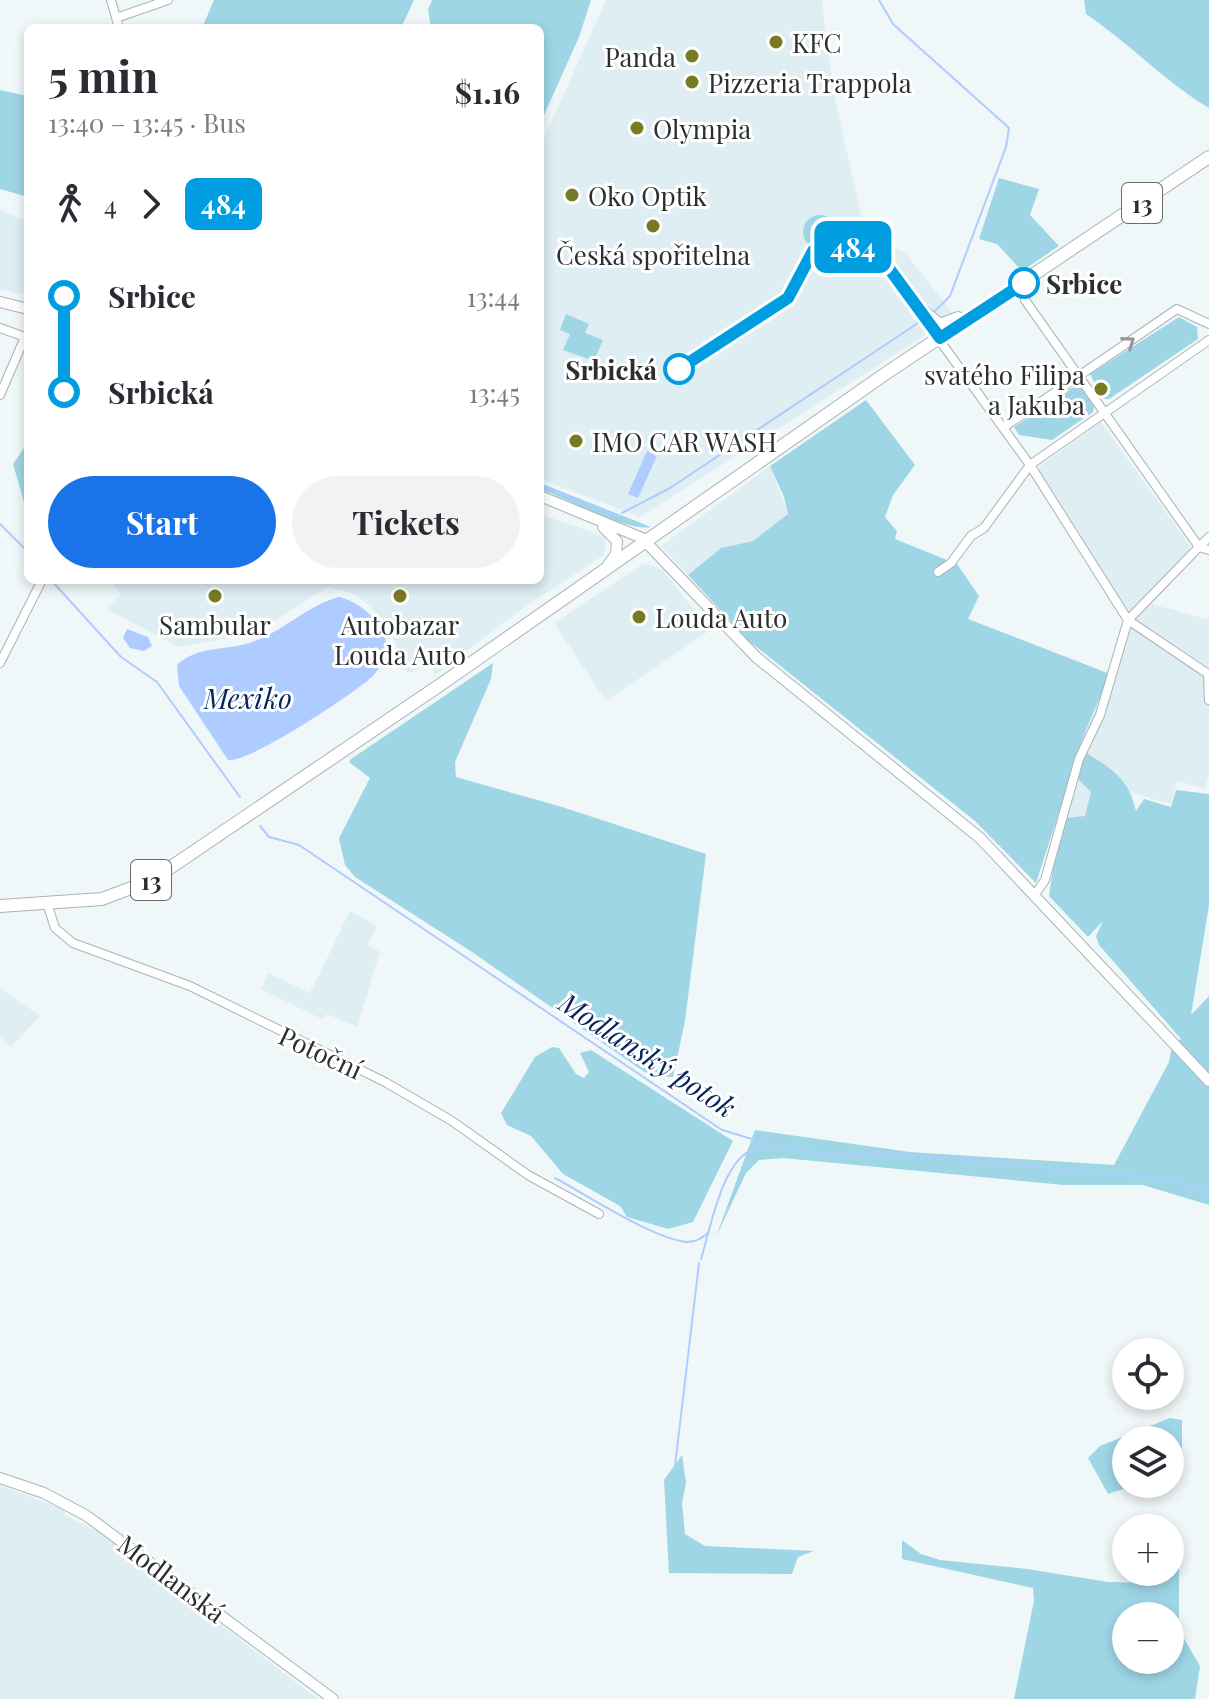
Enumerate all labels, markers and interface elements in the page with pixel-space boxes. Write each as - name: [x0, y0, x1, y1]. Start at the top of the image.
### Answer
- place label: KFC: [792, 25, 841, 60]
- marker: KFC: [767, 33, 785, 51]
- place label: Panda: [604, 39, 676, 74]
- text: 5 min: [48, 45, 158, 104]
- marker: Panda: [683, 47, 701, 65]
- place label: Pizzeria Trappola: [708, 65, 912, 100]
- text: $1.16: [455, 72, 520, 112]
- marker: Pizzeria Trappola: [683, 73, 701, 91]
- text: 13:40 – 13:45 · Bus: [48, 105, 246, 140]
- place label: Olympia: [653, 111, 751, 146]
- marker: Olympia: [628, 119, 646, 137]
- place label: Oko Optik: [588, 178, 707, 213]
- icon: walk: [48, 182, 92, 226]
- icon: forward: [129, 182, 173, 226]
- road number: 13: [1122, 183, 1162, 223]
- text: 484: [201, 185, 246, 222]
- marker: Oko Optik: [563, 186, 581, 204]
- text: 4: [104, 187, 117, 222]
- marker: Česká spořitelna: [644, 217, 662, 235]
- line badge: 484: [807, 221, 899, 273]
- text: 484: [830, 228, 876, 265]
- place label: Česká spořitelna: [556, 237, 750, 272]
- place label: Srbice: [1046, 266, 1122, 301]
- marker: Srbice: [1009, 268, 1039, 298]
- text: Srbice: [108, 276, 196, 316]
- text: 13:44: [466, 279, 520, 314]
- one-way arrow: [1120, 337, 1134, 352]
- place label: Srbická: [565, 352, 658, 387]
- marker: Srbická: [664, 354, 694, 384]
- place label: svatého Filipa a Jakuba: [924, 357, 1085, 422]
- text: Srbická: [108, 372, 214, 412]
- text: 13:45: [469, 375, 520, 410]
- marker: svatého Filipa a Jakuba: [1092, 380, 1110, 398]
- place label: IMO CAR WASH: [592, 424, 777, 459]
- marker: IMO CAR WASH: [567, 432, 585, 450]
- button: Start: [48, 476, 276, 568]
- button: Tickets: [292, 476, 520, 568]
- marker: Sambular: [206, 587, 224, 605]
- marker: Autobazar Louda Auto: [391, 587, 409, 605]
- place label: Louda Auto: [655, 600, 787, 635]
- place label: Sambular: [159, 607, 271, 642]
- place label: Autobazar Louda Auto: [334, 607, 466, 672]
- marker: Louda Auto: [630, 608, 648, 626]
- water label: Mexiko: [203, 679, 292, 716]
- road number: 13: [131, 860, 171, 900]
- water label: Modlanský potok: [552, 983, 743, 1125]
- street label: Potoční: [274, 1017, 369, 1087]
- map controls: [1112, 1338, 1184, 1674]
- button: locate: [1112, 1338, 1184, 1410]
- button: layers: [1112, 1426, 1184, 1498]
- button: +: [1112, 1514, 1184, 1586]
- street label: Modlanská: [111, 1526, 233, 1630]
- button: −: [1112, 1602, 1184, 1674]

